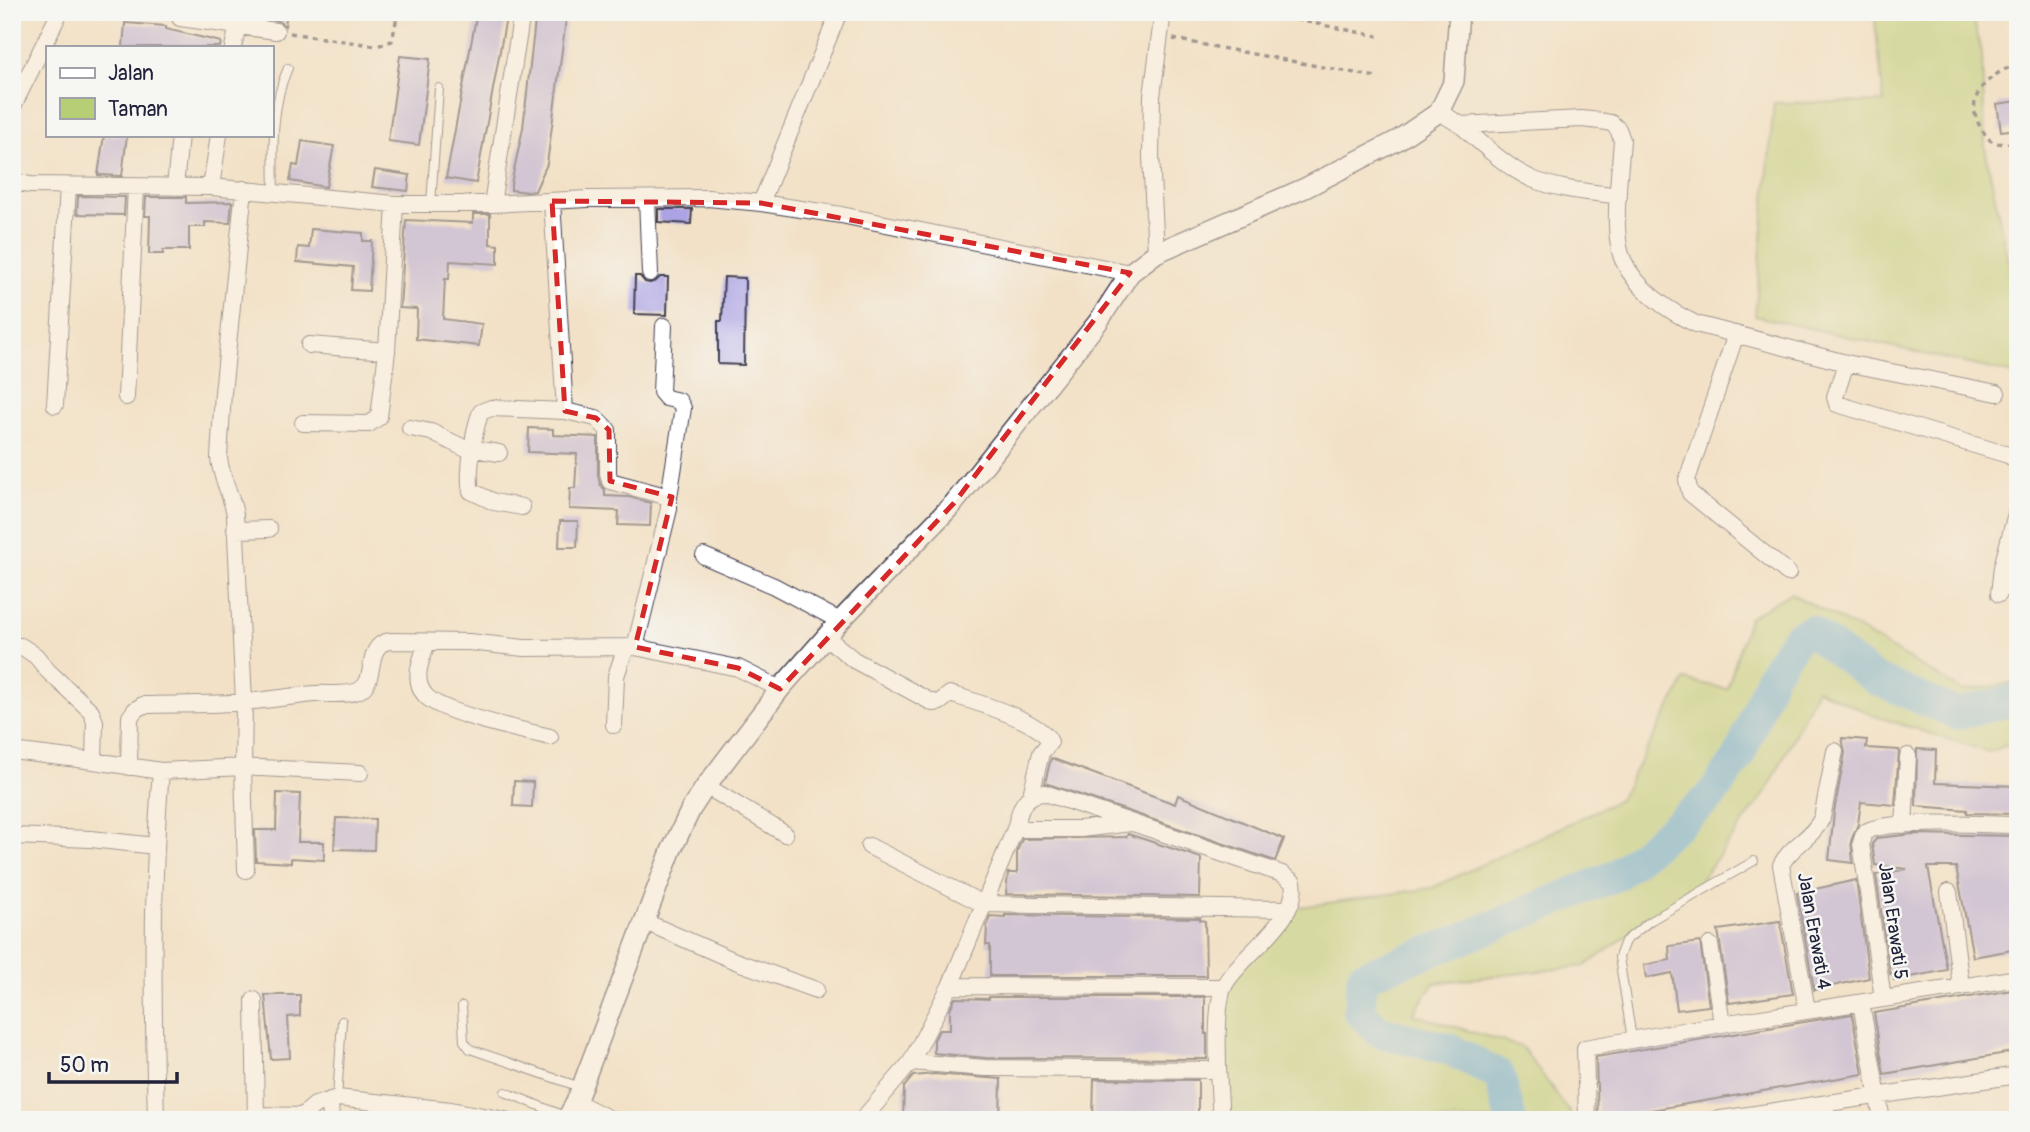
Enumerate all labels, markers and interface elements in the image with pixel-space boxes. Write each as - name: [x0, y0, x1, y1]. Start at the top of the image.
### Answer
- legend: [46, 46, 273, 136]
- text: Jalan: [108, 60, 154, 87]
- text: Taman: [108, 96, 168, 123]
- street label: Jalan Erawati 5: [1873, 861, 1913, 981]
- street label: Jalan Erawati 4: [1792, 871, 1836, 991]
- scale bar: [49, 1041, 177, 1085]
- text: 50 m: [60, 1052, 109, 1079]

